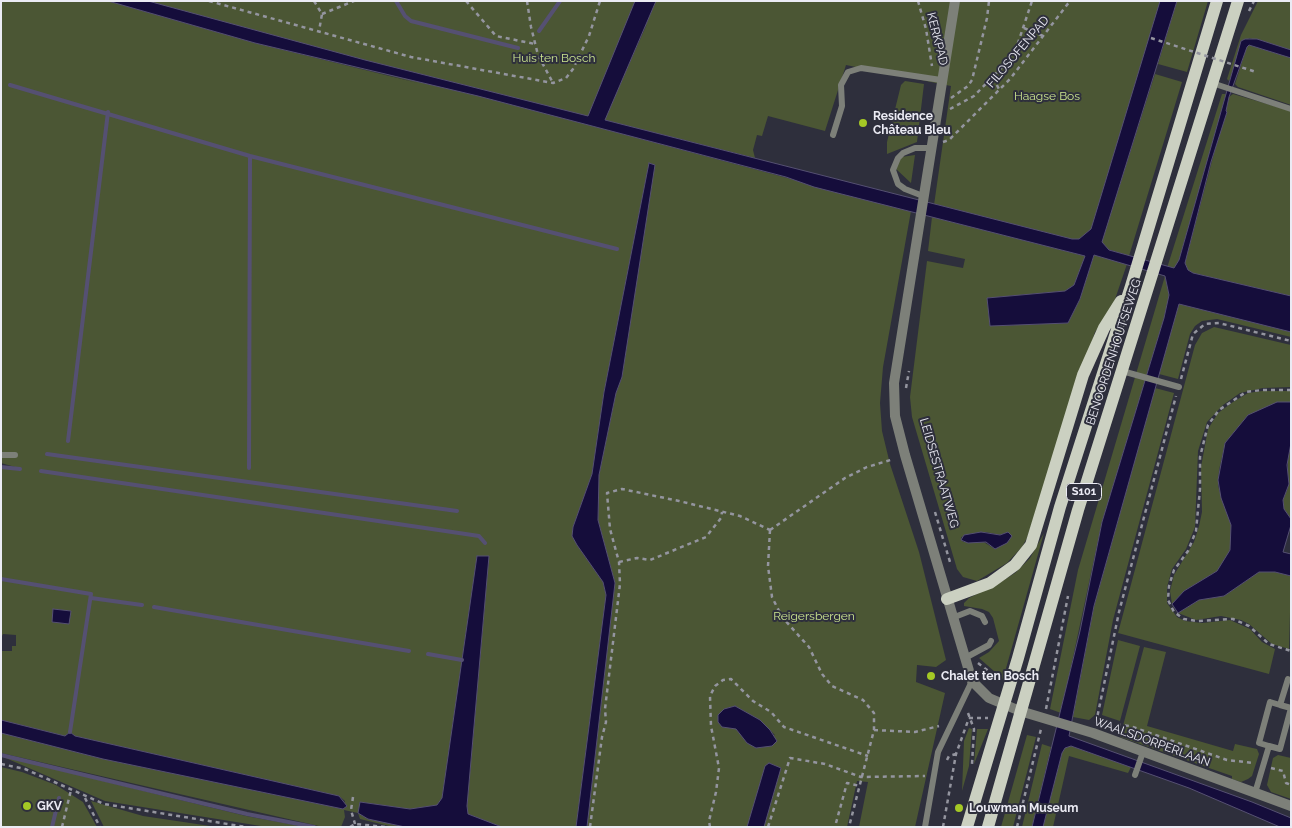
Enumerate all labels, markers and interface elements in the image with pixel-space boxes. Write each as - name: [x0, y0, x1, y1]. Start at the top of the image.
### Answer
- street label: KERKPAD: [923, 11, 951, 67]
- street label: FILOSOFENPAD: [984, 13, 1052, 91]
- park label: Huis ten Bosch: [513, 51, 595, 65]
- park label: Haagse Bos: [1014, 89, 1080, 103]
- place label: Residence Château Bleu: [873, 109, 951, 137]
- marker: Residence Château Bleu: [857, 117, 869, 129]
- street label: BENOORDENHOUTSEWEG: [1084, 277, 1144, 427]
- street label: LEIDSESTRAATWEG: [916, 416, 962, 530]
- road number: S101: [1066, 484, 1102, 501]
- park label: Reigersbergen: [773, 609, 855, 623]
- place label: Chalet ten Bosch: [941, 669, 1039, 683]
- marker: Chalet ten Bosch: [925, 670, 937, 682]
- street label: WAALSDORPERLAAN: [1092, 714, 1212, 770]
- place label: GKV: [37, 799, 62, 813]
- marker: GKV: [21, 800, 33, 812]
- place label: Louwman Museum: [969, 801, 1078, 815]
- marker: Louwman Museum: [953, 802, 965, 814]

